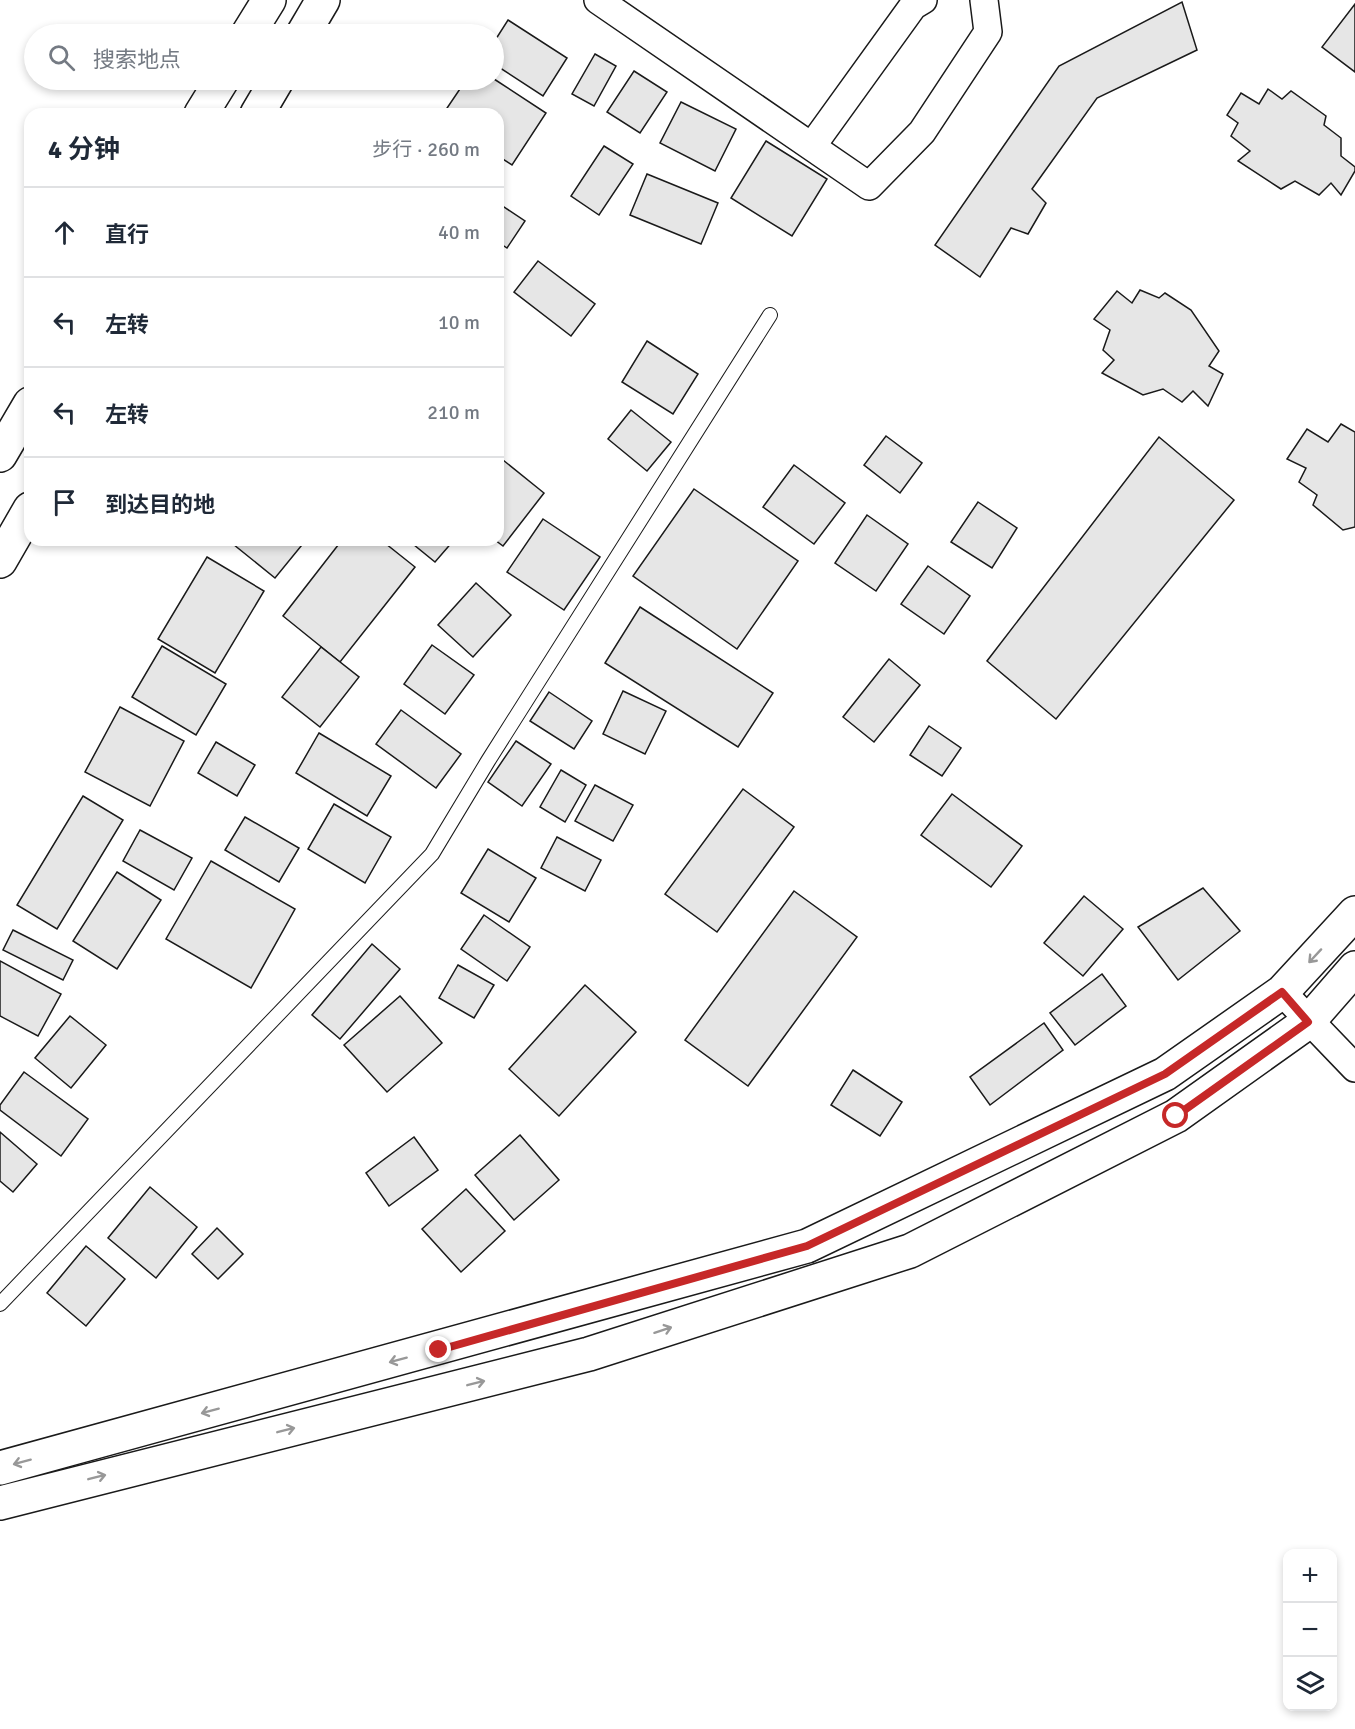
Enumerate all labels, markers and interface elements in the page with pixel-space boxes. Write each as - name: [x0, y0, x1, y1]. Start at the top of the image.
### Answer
- search box: [24, 24, 504, 90]
- icon: search: [45, 41, 78, 74]
- text: 搜索地点: [93, 46, 181, 73]
- text: 4 分钟: [48, 134, 120, 166]
- text: 步行 · 260 m: [372, 137, 480, 162]
- icon: ahead: [48, 216, 81, 249]
- text: 40 m: [438, 220, 480, 245]
- text: 直行: [105, 221, 149, 248]
- icon: left: [48, 306, 81, 339]
- text: 10 m: [438, 310, 480, 335]
- text: 左转: [105, 311, 149, 338]
- icon: left: [48, 396, 81, 429]
- text: 210 m: [427, 400, 480, 425]
- text: 左转: [105, 401, 149, 428]
- icon: arrive: [48, 486, 81, 519]
- text: 到达目的地: [105, 491, 215, 518]
- one-way arrow: [1308, 948, 1322, 963]
- route start: [1162, 1102, 1188, 1128]
- one-way arrow: [653, 1324, 672, 1335]
- route end: [425, 1336, 451, 1362]
- one-way arrow: [389, 1355, 408, 1367]
- one-way arrow: [466, 1376, 485, 1388]
- one-way arrow: [201, 1406, 220, 1417]
- one-way arrow: [277, 1423, 296, 1435]
- one-way arrow: [12, 1457, 31, 1468]
- one-way arrow: [87, 1471, 106, 1483]
- map controls: [1283, 1549, 1337, 1711]
- button: +: [1283, 1549, 1337, 1603]
- button: −: [1283, 1603, 1337, 1657]
- button: layers: [1283, 1657, 1337, 1711]

